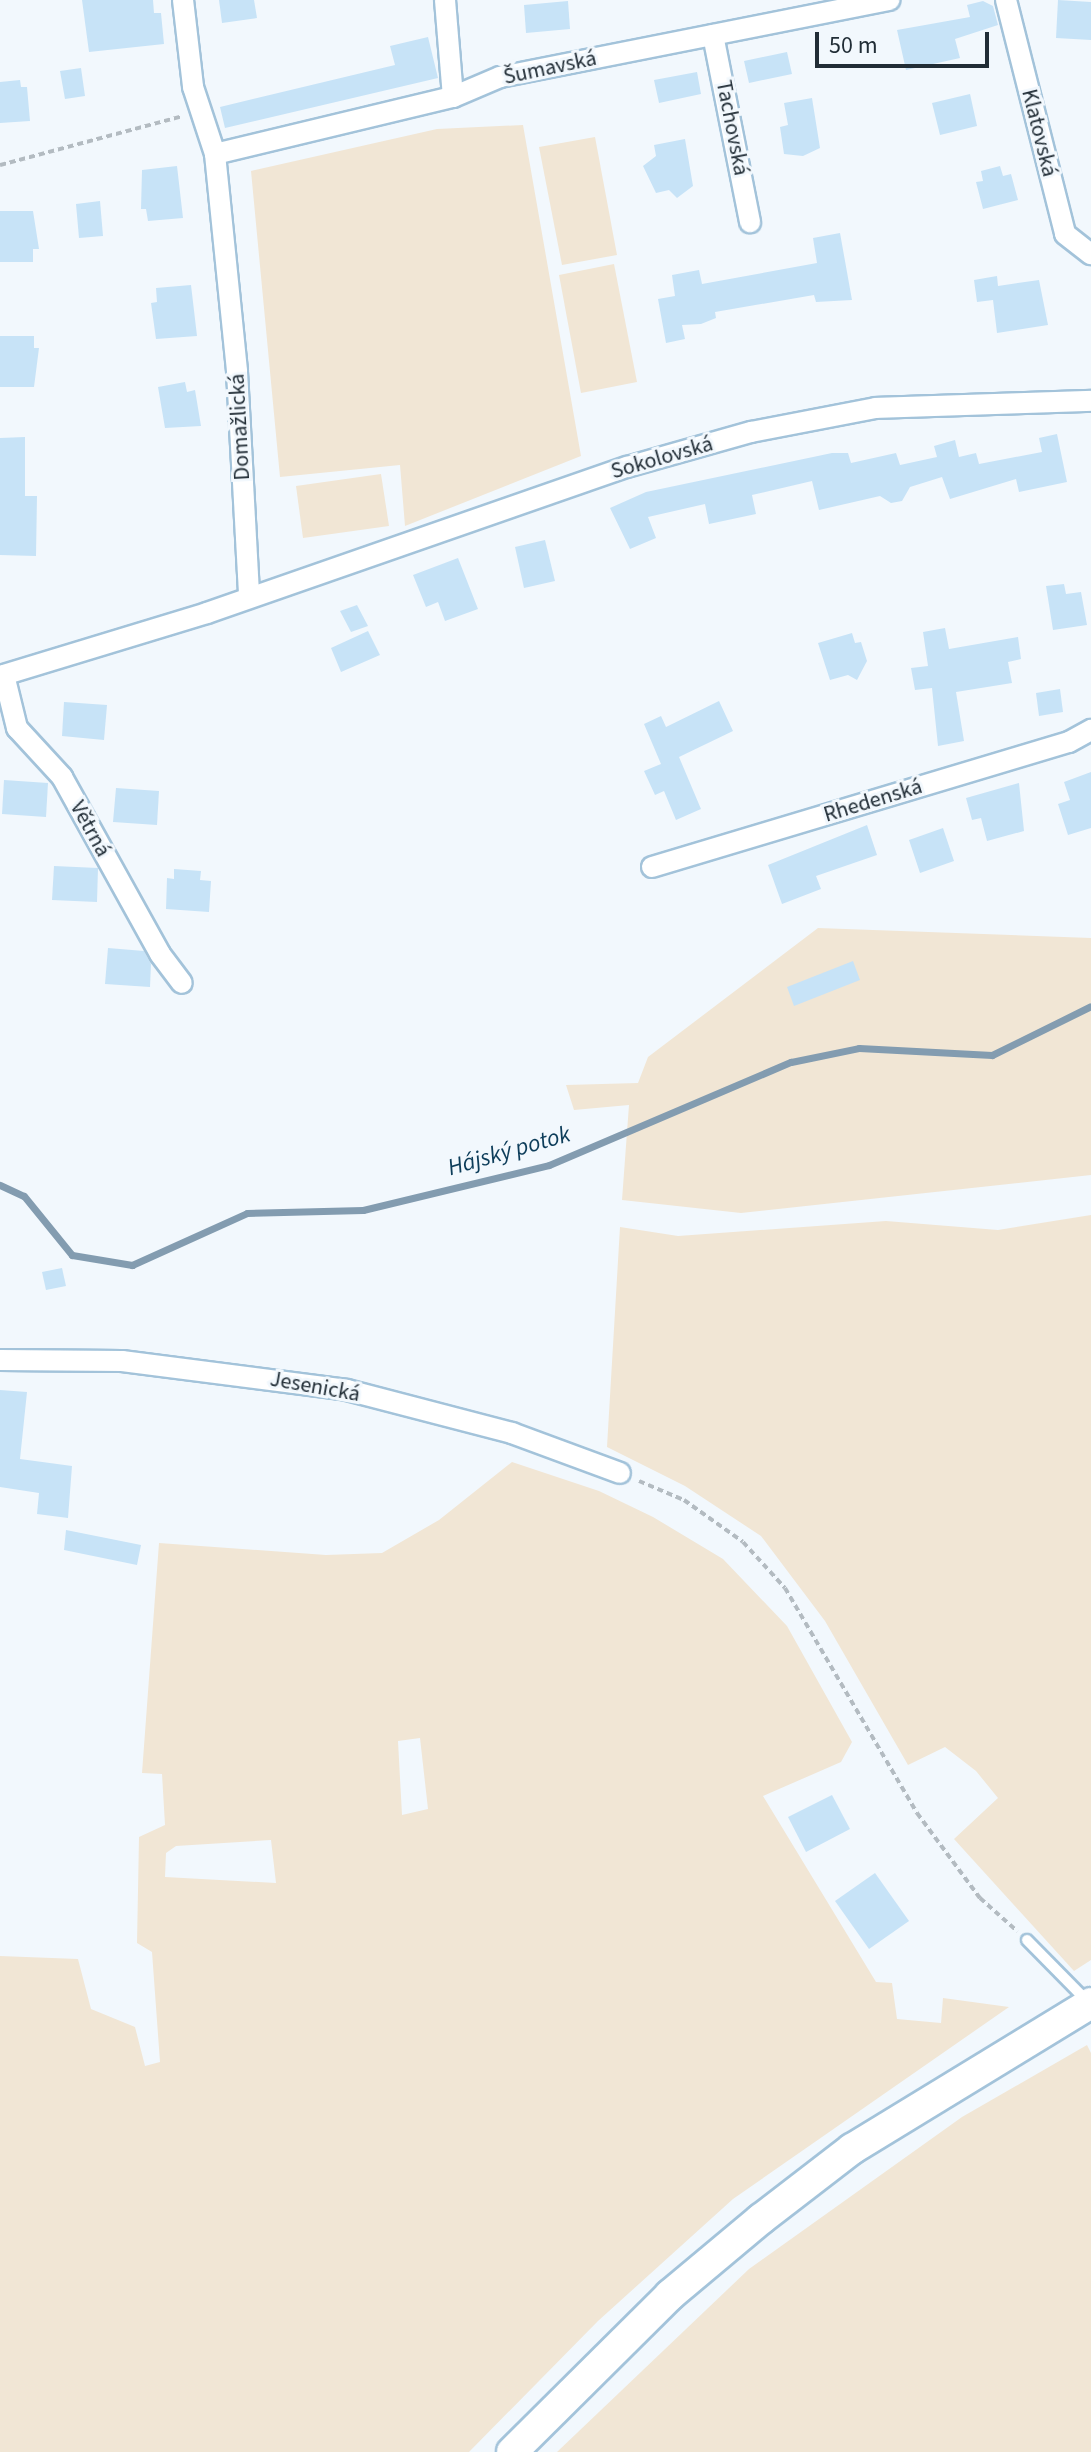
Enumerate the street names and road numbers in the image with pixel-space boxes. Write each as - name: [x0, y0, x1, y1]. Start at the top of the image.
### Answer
- street label: Šumavská: [501, 45, 599, 91]
- street label: Tachovská: [710, 78, 754, 178]
- street label: Klatovská: [1015, 86, 1063, 180]
- street label: Domažlická: [224, 373, 256, 481]
- street label: Sokolovská: [608, 431, 716, 485]
- street label: Rhedenská: [821, 774, 925, 828]
- street label: Větrná: [64, 796, 116, 862]
- street label: Jesenická: [268, 1366, 362, 1408]

